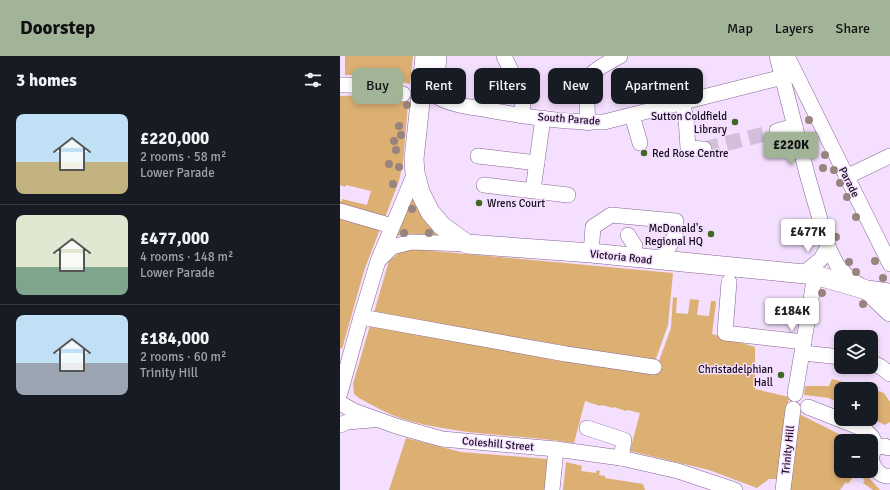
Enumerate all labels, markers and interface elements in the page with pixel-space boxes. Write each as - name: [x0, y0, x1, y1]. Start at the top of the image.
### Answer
- text: Doorstep: [20, 16, 95, 40]
- text: Map: [727, 20, 753, 37]
- text: Layers: [775, 20, 814, 37]
- text: Share: [836, 20, 870, 37]
- chip: Buy: [352, 68, 403, 104]
- chip: Rent: [411, 68, 466, 104]
- chip: Filters: [474, 68, 540, 104]
- chip: New: [548, 68, 603, 104]
- chip: Apartment: [611, 68, 703, 104]
- icon: filters: [302, 69, 324, 91]
- text: 3 homes: [16, 70, 77, 91]
- street label: South Parade: [537, 110, 601, 128]
- place label: Sutton Coldfield Library: [651, 110, 728, 136]
- marker: Sutton Coldfield Library: [730, 117, 740, 127]
- text: £220,000: [140, 128, 209, 149]
- icon: home: [48, 130, 96, 178]
- pin: £220K: [763, 132, 819, 166]
- text: £220K: [773, 137, 809, 153]
- place label: Red Rose Centre: [652, 147, 728, 160]
- marker: Red Rose Centre: [639, 148, 649, 158]
- text: 2 rooms · 58 m²: [140, 149, 226, 165]
- text: Lower Parade: [140, 165, 215, 181]
- street label: Parade: [836, 165, 862, 199]
- place label: Wrens Court: [487, 197, 545, 210]
- marker: Wrens Court: [474, 198, 484, 208]
- pin: £477K: [780, 219, 836, 253]
- place label: McDonald's Regional HQ: [645, 222, 703, 248]
- text: £477K: [790, 224, 826, 240]
- text: £477,000: [140, 228, 209, 249]
- marker: McDonald's Regional HQ: [706, 229, 716, 239]
- icon: home: [48, 231, 96, 279]
- street label: Victoria Road: [589, 247, 653, 267]
- text: 4 rooms · 148 m²: [140, 249, 233, 265]
- text: Lower Parade: [140, 265, 215, 281]
- pin: £184K: [764, 298, 820, 332]
- text: £184K: [774, 303, 810, 319]
- text: £184,000: [140, 328, 209, 349]
- map controls: [834, 330, 878, 478]
- button: layers: [834, 330, 878, 374]
- icon: home: [48, 331, 96, 379]
- text: 2 rooms · 60 m²: [140, 349, 226, 365]
- place label: Christadelphian Hall: [698, 363, 773, 389]
- text: Trinity Hill: [140, 365, 198, 381]
- marker: Christadelphian Hall: [776, 370, 786, 380]
- button: +: [834, 382, 878, 426]
- street label: Trinity Hill: [779, 425, 797, 475]
- street label: Coleshill Street: [462, 434, 535, 454]
- button: −: [834, 434, 878, 478]

